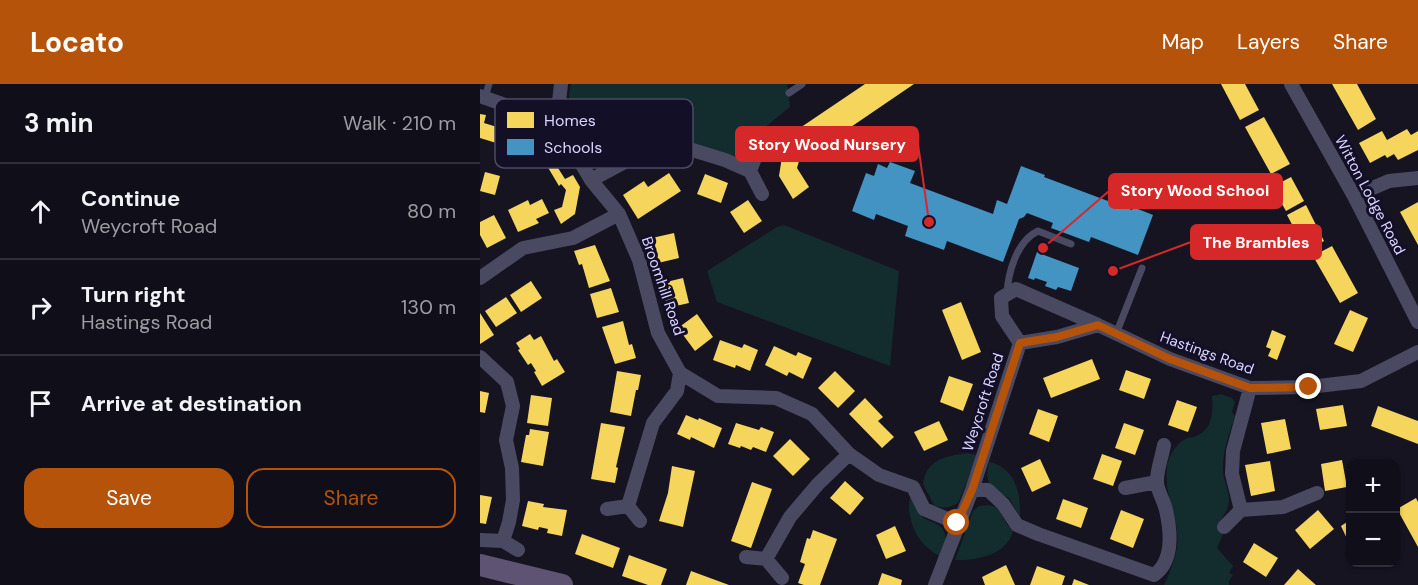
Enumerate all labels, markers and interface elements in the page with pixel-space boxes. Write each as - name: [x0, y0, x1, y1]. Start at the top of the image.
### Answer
- text: Locato: [30, 24, 124, 61]
- text: Map: [1162, 28, 1204, 56]
- text: Layers: [1237, 28, 1300, 56]
- text: Share: [1333, 28, 1388, 56]
- legend: [495, 99, 693, 168]
- text: 3 min: [24, 106, 93, 140]
- text: Walk · 210 m: [343, 110, 456, 136]
- text: Homes: [544, 110, 596, 131]
- callout: Story Wood Nursery: [736, 127, 918, 161]
- street label: Witton Lodge Road: [1330, 132, 1410, 258]
- text: Story Wood Nursery: [748, 134, 906, 155]
- text: Schools: [544, 137, 602, 158]
- callout: Story Wood School: [1109, 174, 1282, 208]
- text: Story Wood School: [1121, 180, 1269, 201]
- text: Continue: [81, 184, 180, 213]
- icon: ahead: [24, 195, 57, 228]
- text: 80 m: [407, 198, 456, 224]
- text: Weycroft Road: [81, 213, 217, 239]
- callout: The Brambles: [1191, 225, 1321, 259]
- text: The Brambles: [1203, 232, 1309, 253]
- street label: Broomhill Road: [637, 234, 689, 338]
- text: Turn right: [81, 280, 186, 309]
- icon: right: [24, 291, 57, 324]
- text: 130 m: [401, 294, 456, 320]
- text: Hastings Road: [81, 309, 212, 335]
- street label: Hastings Road: [1157, 327, 1257, 379]
- street label: Weycroft Road: [958, 350, 1008, 454]
- route end: [1295, 373, 1321, 399]
- icon: arrive: [24, 387, 57, 420]
- text: Arrive at destination: [81, 389, 302, 418]
- map controls: [1346, 459, 1400, 567]
- button: +: [1346, 459, 1400, 513]
- button: Save: [24, 468, 234, 528]
- button: Share: [246, 468, 456, 528]
- route start: [943, 509, 969, 535]
- button: −: [1346, 513, 1400, 567]

